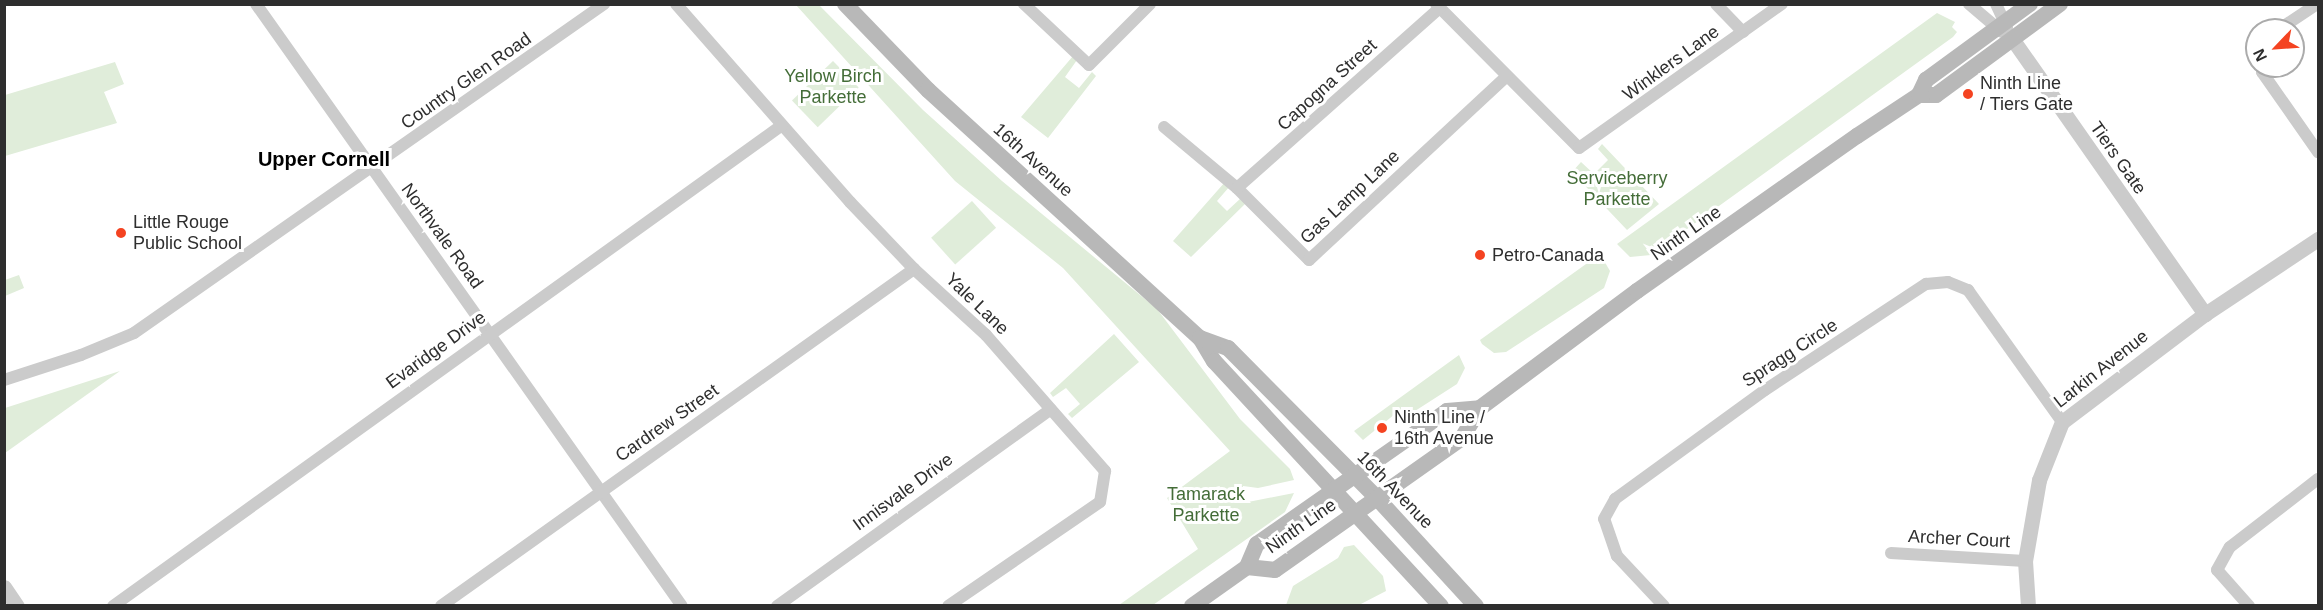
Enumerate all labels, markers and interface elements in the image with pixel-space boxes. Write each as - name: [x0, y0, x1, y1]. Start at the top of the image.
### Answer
- north arrow: [2245, 18, 2305, 78]
- street label: Winklers Lane: [1619, 21, 1723, 105]
- street label: Country Glen Road: [397, 28, 535, 134]
- street label: Capogna Street: [1273, 35, 1381, 135]
- text: N: [2250, 46, 2270, 64]
- park label: Yellow Birch Parkette: [784, 66, 882, 109]
- place label: Ninth Line / Tiers Gate: [1980, 73, 2073, 116]
- marker: Ninth Line / Tiers Gate: [1961, 87, 1975, 101]
- street label: 16th Avenue: [988, 118, 1078, 202]
- street label: Tiers Gate: [2085, 118, 2151, 198]
- street label: Gas Lamp Lane: [1296, 145, 1404, 249]
- district label: Upper Cornell: [258, 147, 390, 171]
- park label: Serviceberry Parkette: [1566, 168, 1668, 210]
- street label: Northvale Road: [397, 179, 487, 293]
- street label: Ninth Line: [1647, 201, 1725, 265]
- place label: Little Rouge Public School: [133, 212, 242, 254]
- marker: Little Rouge Public School: [114, 226, 128, 240]
- place label: Petro-Canada: [1492, 244, 1604, 266]
- marker: Petro-Canada: [1473, 248, 1487, 262]
- street label: Yale Lane: [941, 269, 1013, 339]
- street label: Evaridge Drive: [382, 307, 490, 393]
- street label: Spragg Circle: [1738, 314, 1842, 392]
- street label: Larkin Avenue: [2049, 325, 2153, 413]
- street label: Cardrew Street: [611, 379, 723, 467]
- place label: Ninth Line / 16th Avenue: [1394, 407, 1495, 450]
- marker: Ninth Line / 16th Avenue: [1375, 421, 1389, 435]
- street label: 16th Avenue: [1352, 446, 1438, 534]
- street label: Innisvale Drive: [849, 449, 957, 535]
- park label: Tamarack Parkette: [1167, 484, 1245, 526]
- street label: Ninth Line: [1262, 494, 1340, 558]
- street label: Archer Court: [1907, 526, 2011, 552]

